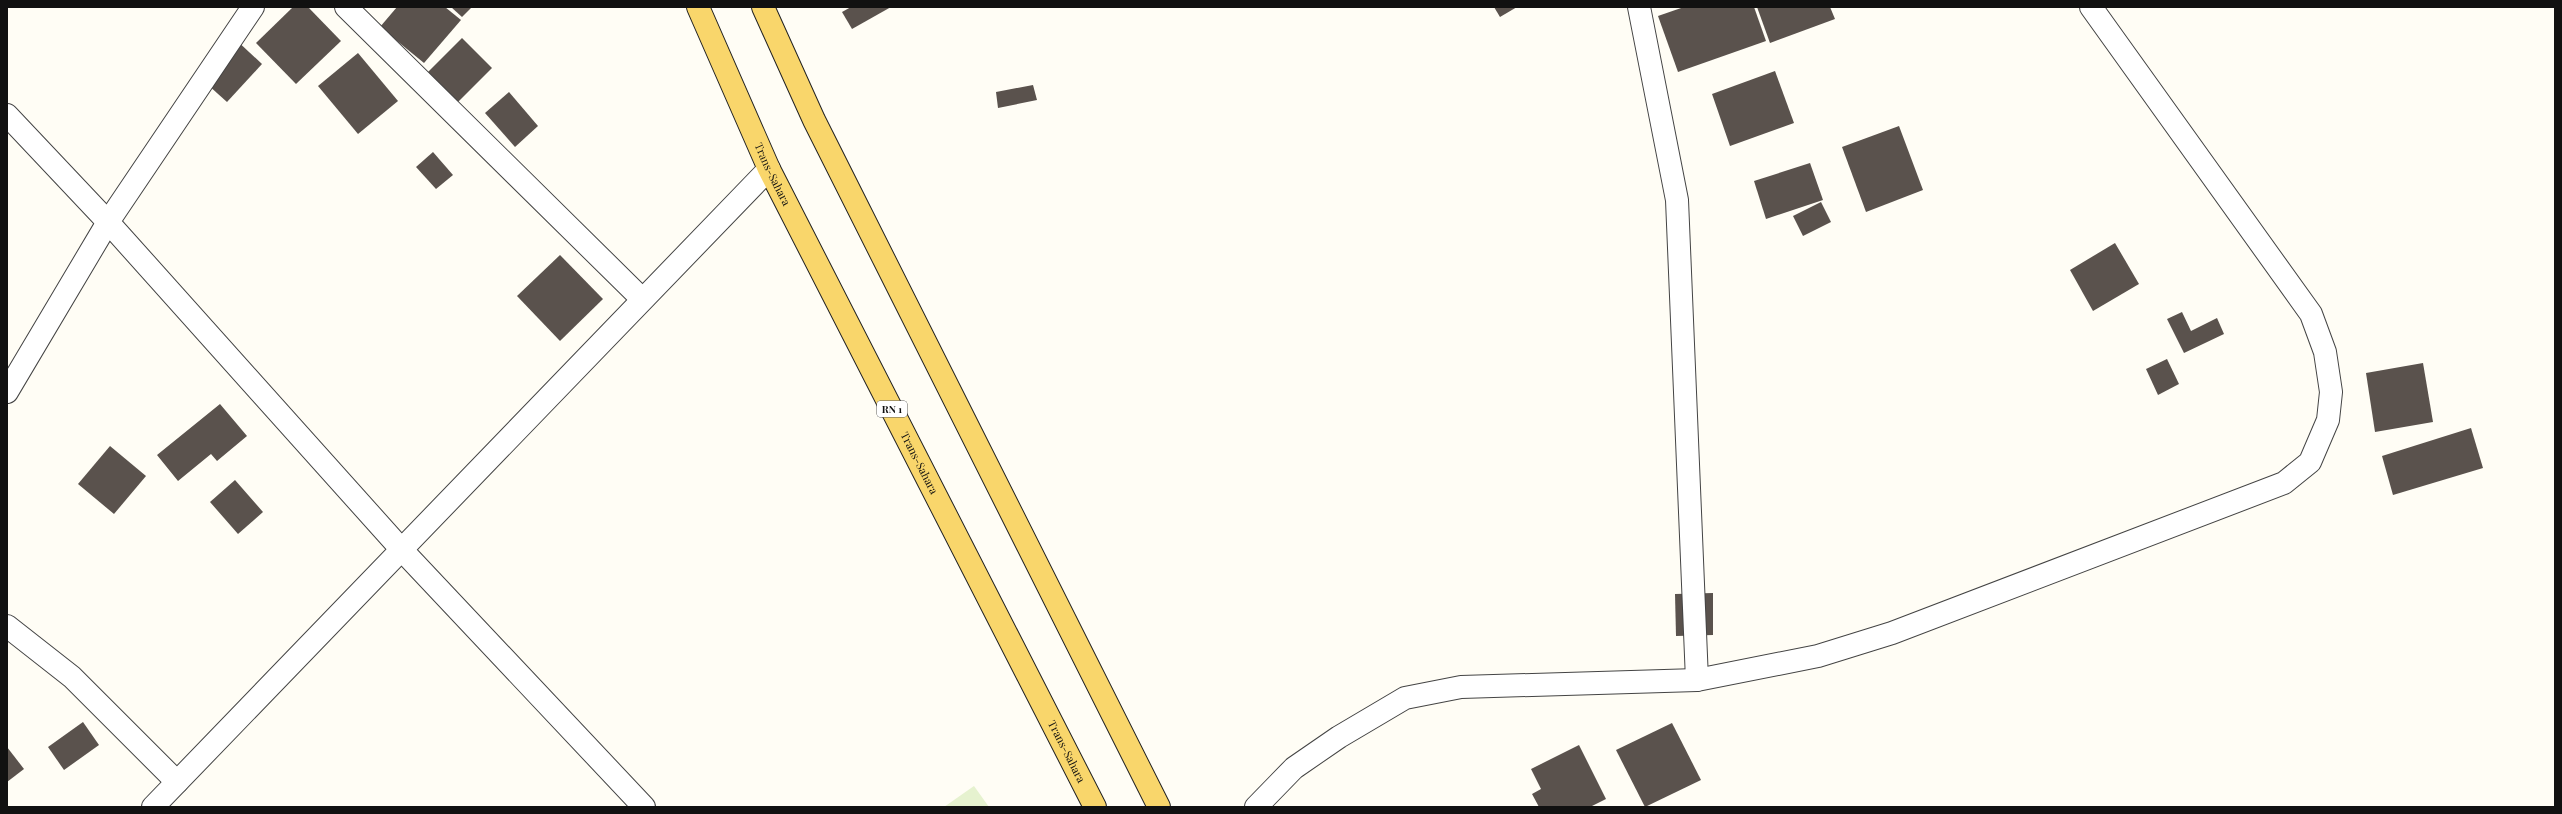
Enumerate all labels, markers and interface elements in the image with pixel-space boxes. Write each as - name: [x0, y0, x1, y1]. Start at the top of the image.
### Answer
- street label: Trans-Sahara: [751, 140, 795, 208]
- road number: RN 1: [877, 401, 907, 417]
- street label: Trans-Sahara: [898, 429, 942, 497]
- street label: Trans-Sahara: [1045, 718, 1089, 785]

